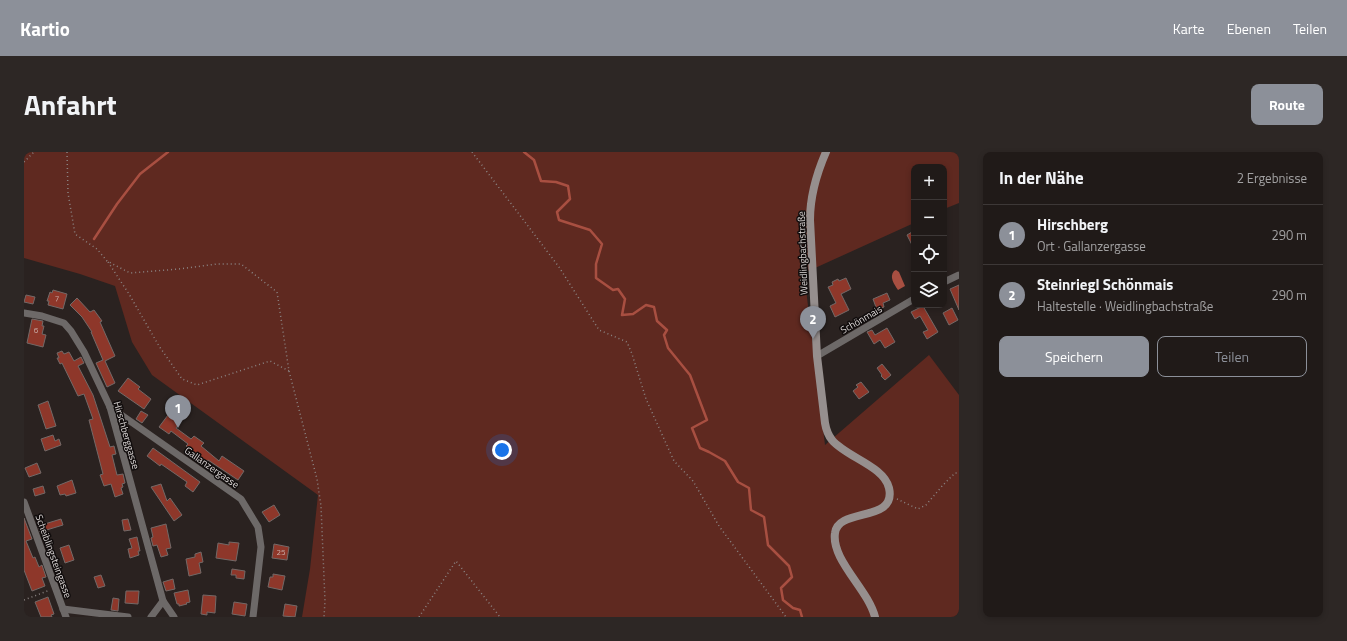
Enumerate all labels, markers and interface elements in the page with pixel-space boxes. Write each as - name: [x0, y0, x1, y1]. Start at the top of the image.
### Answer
- text: Kartio: [20, 14, 70, 43]
- text: Karte: [1173, 18, 1205, 39]
- text: Ebenen: [1227, 18, 1271, 39]
- text: Teilen: [1293, 18, 1327, 39]
- text: Anfahrt: [24, 83, 117, 126]
- button: Route: [1251, 84, 1323, 125]
- map controls: [911, 164, 947, 308]
- button: +: [911, 164, 947, 200]
- text: In der Nähe: [999, 165, 1084, 191]
- text: 2 Ergebnisse: [1237, 168, 1307, 188]
- button: −: [911, 200, 947, 236]
- street label: Weidlingbachstraße: [794, 211, 811, 295]
- text: Hirschberg: [1037, 213, 1108, 236]
- text: 1: [1008, 225, 1016, 245]
- text: 290 m: [1271, 225, 1307, 245]
- button: locate: [911, 236, 947, 272]
- text: Ort · Gallanzergasse: [1037, 236, 1146, 256]
- button: layers: [911, 272, 947, 308]
- text: Steinriegl Schönmais: [1037, 273, 1173, 296]
- text: 2: [1008, 285, 1016, 305]
- text: 290 m: [1271, 285, 1307, 305]
- house number: 7: [55, 292, 59, 304]
- text: Haltestelle · Weidlingbachstraße: [1037, 296, 1213, 316]
- street label: Schönmais: [838, 301, 885, 337]
- pin: 2: [800, 306, 826, 339]
- house number: 6: [34, 324, 39, 336]
- button: Speichern: [999, 336, 1149, 377]
- button: Teilen: [1157, 336, 1307, 377]
- pin: 1: [165, 395, 191, 428]
- street label: Hirschberggasse: [110, 399, 143, 471]
- your location: [492, 440, 512, 460]
- street label: Gallanzergasse: [181, 443, 242, 492]
- street label: Scheiblingsteingasse: [31, 512, 76, 600]
- house number: 25: [277, 546, 286, 558]

